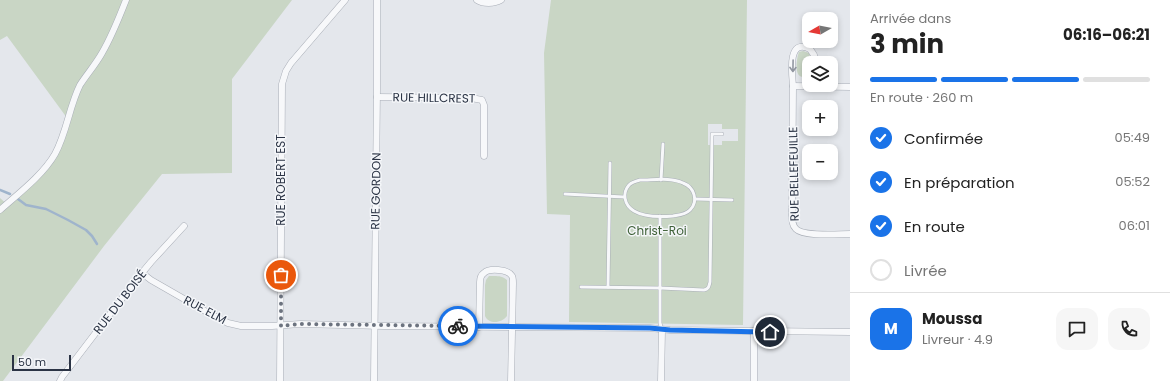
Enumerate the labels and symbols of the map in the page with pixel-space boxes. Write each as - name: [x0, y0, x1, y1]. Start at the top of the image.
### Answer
- north arrow: [802, 12, 838, 48]
- one-way arrow: [789, 59, 796, 72]
- street label: RUE HILLCREST: [393, 88, 476, 107]
- street label: RUE BELLEFEUILLE: [784, 127, 803, 221]
- street label: RUE ROBERT EST: [272, 134, 289, 226]
- street label: RUE GORDON: [366, 152, 385, 230]
- park label: Christ-Roi: [627, 222, 687, 239]
- pin: [264, 258, 298, 292]
- street label: RUE DU BOISÉ: [89, 266, 150, 337]
- street label: RUE ELM: [181, 291, 230, 328]
- courier: [438, 306, 478, 346]
- pin: [753, 315, 787, 349]
- scale bar: [12, 353, 71, 372]

